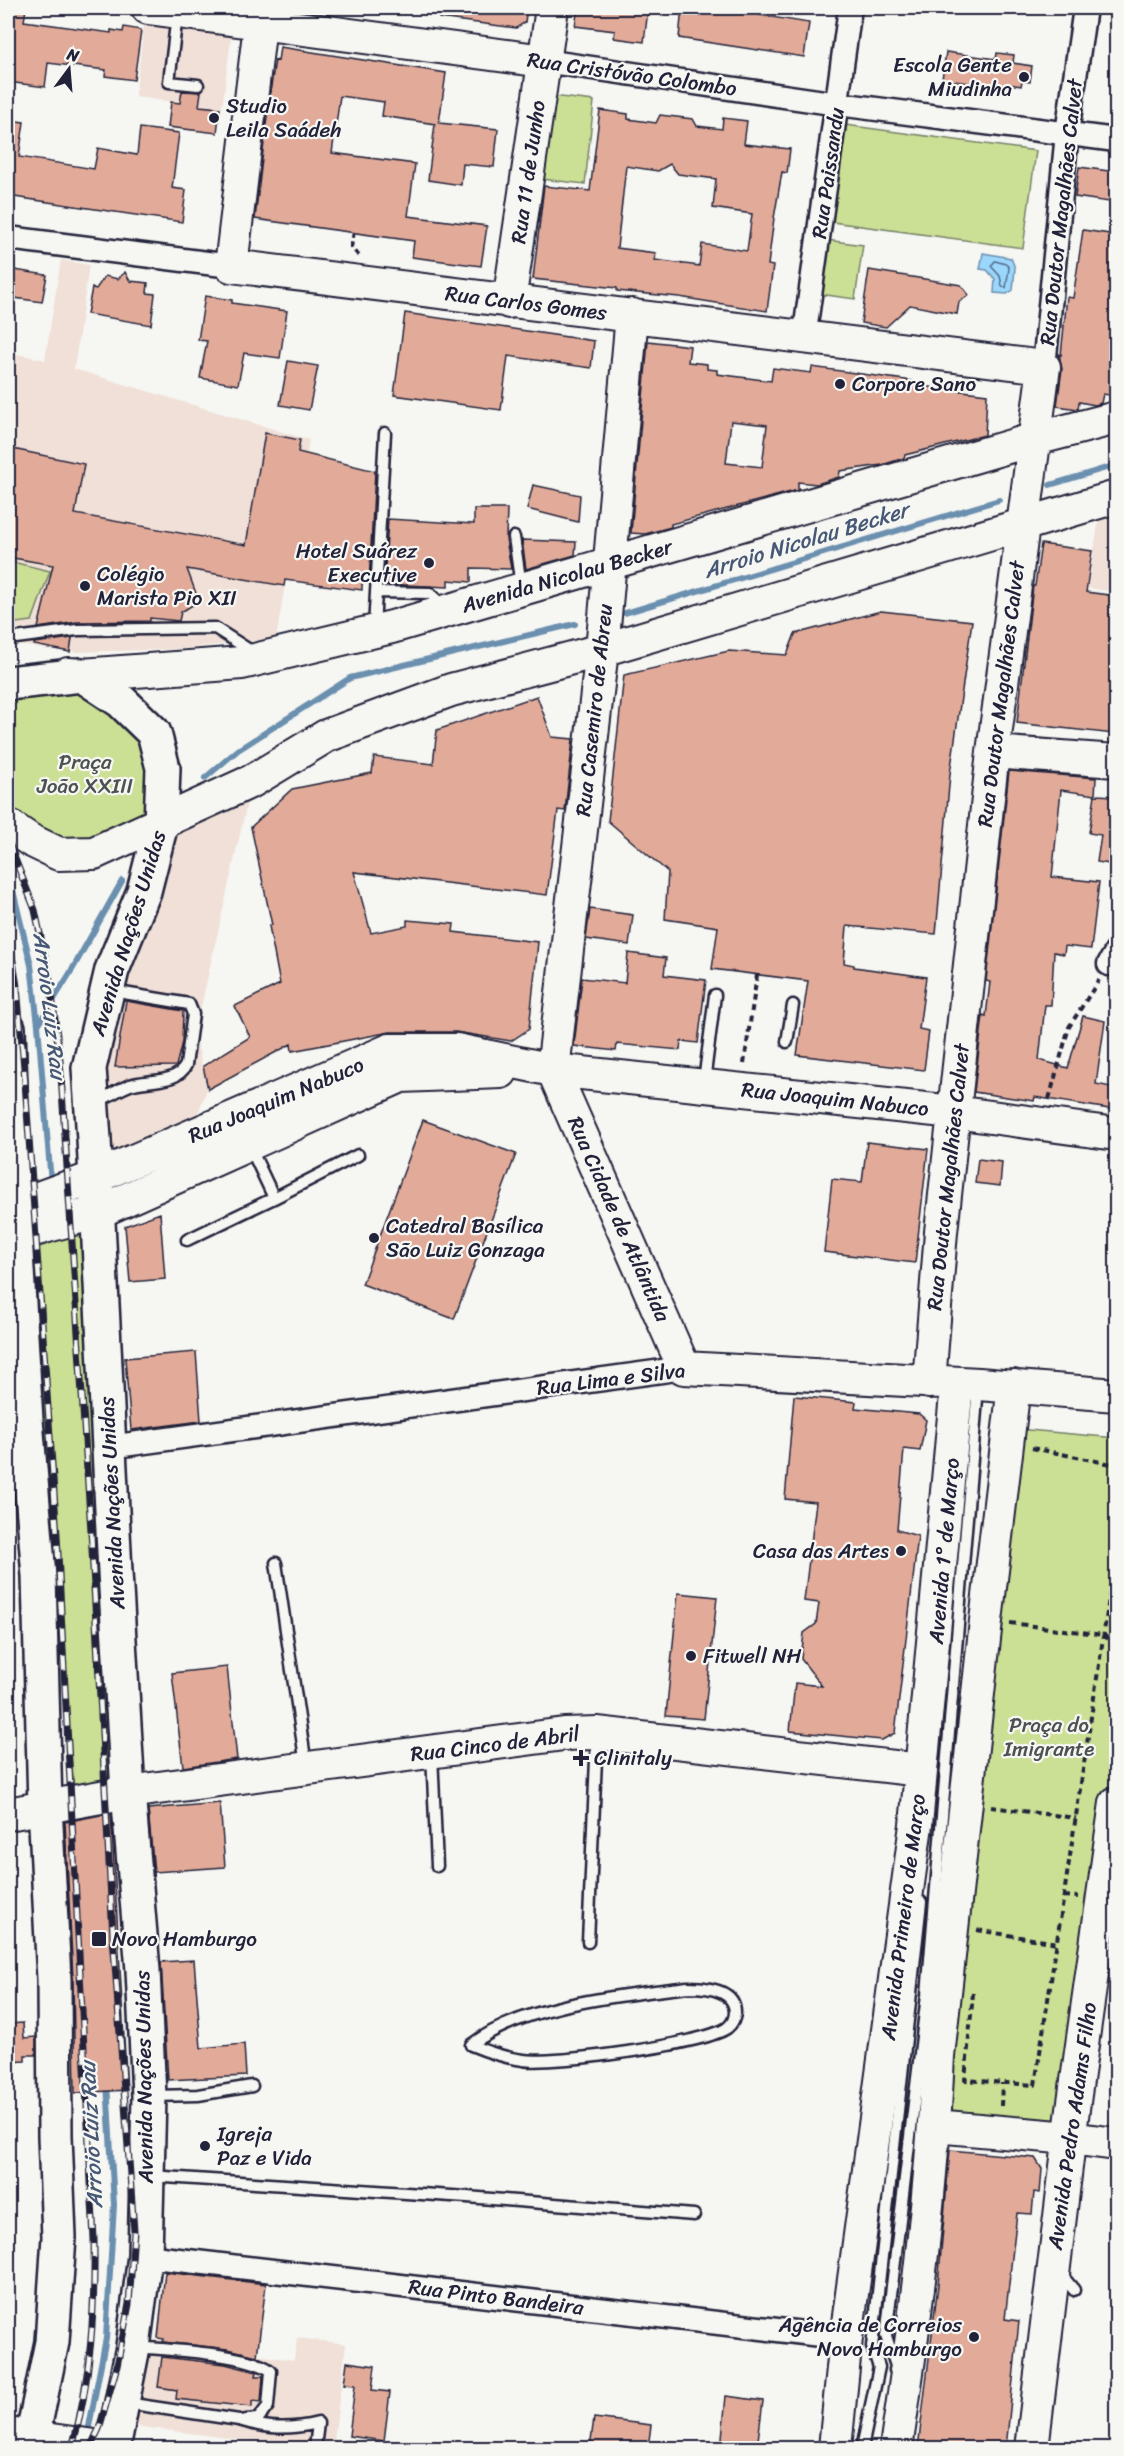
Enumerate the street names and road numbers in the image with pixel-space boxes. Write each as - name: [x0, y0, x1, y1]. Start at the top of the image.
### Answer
- street label: Rua Cristóvão Colombo: [525, 40, 740, 108]
- street label: Rua Doutor Magalhães Calvet: [1028, 75, 1094, 347]
- street label: Rua 11 de Junho: [499, 98, 557, 246]
- street label: Rua Paissandu: [800, 105, 856, 241]
- street label: Rua Carlos Gomes: [443, 274, 609, 332]
- street label: Avenida Nicolau Becker: [456, 527, 678, 625]
- street label: Rua Doutor Magalhães Calvet: [966, 557, 1036, 829]
- street label: Rua Casemiro de Abreu: [564, 602, 624, 818]
- street label: Avenida Nações Unidas: [78, 825, 177, 1041]
- street label: Rua Doutor Magalhães Calvet: [915, 1040, 981, 1312]
- street label: Rua Joaquim Nabuco: [182, 1046, 370, 1154]
- street label: Rua Joaquim Nabuco: [739, 1070, 931, 1128]
- street label: Rua Cidade de Atlântida: [557, 1110, 682, 1329]
- street label: Rua Lima e Silva: [535, 1351, 688, 1407]
- street label: Avenida Nações Unidas: [87, 1395, 137, 1611]
- street label: Avenida 1° de Março: [917, 1456, 971, 1647]
- street label: Rua Cinco de Abril: [408, 1715, 583, 1773]
- street label: Avenida Primeiro de Março: [869, 1791, 937, 2043]
- street label: Avenida Nações Unidas: [123, 1970, 165, 2185]
- street label: Avenida Pedro Adams Filho: [1036, 2000, 1108, 2253]
- street label: Rua Pinto Bandeira: [406, 2267, 586, 2327]

